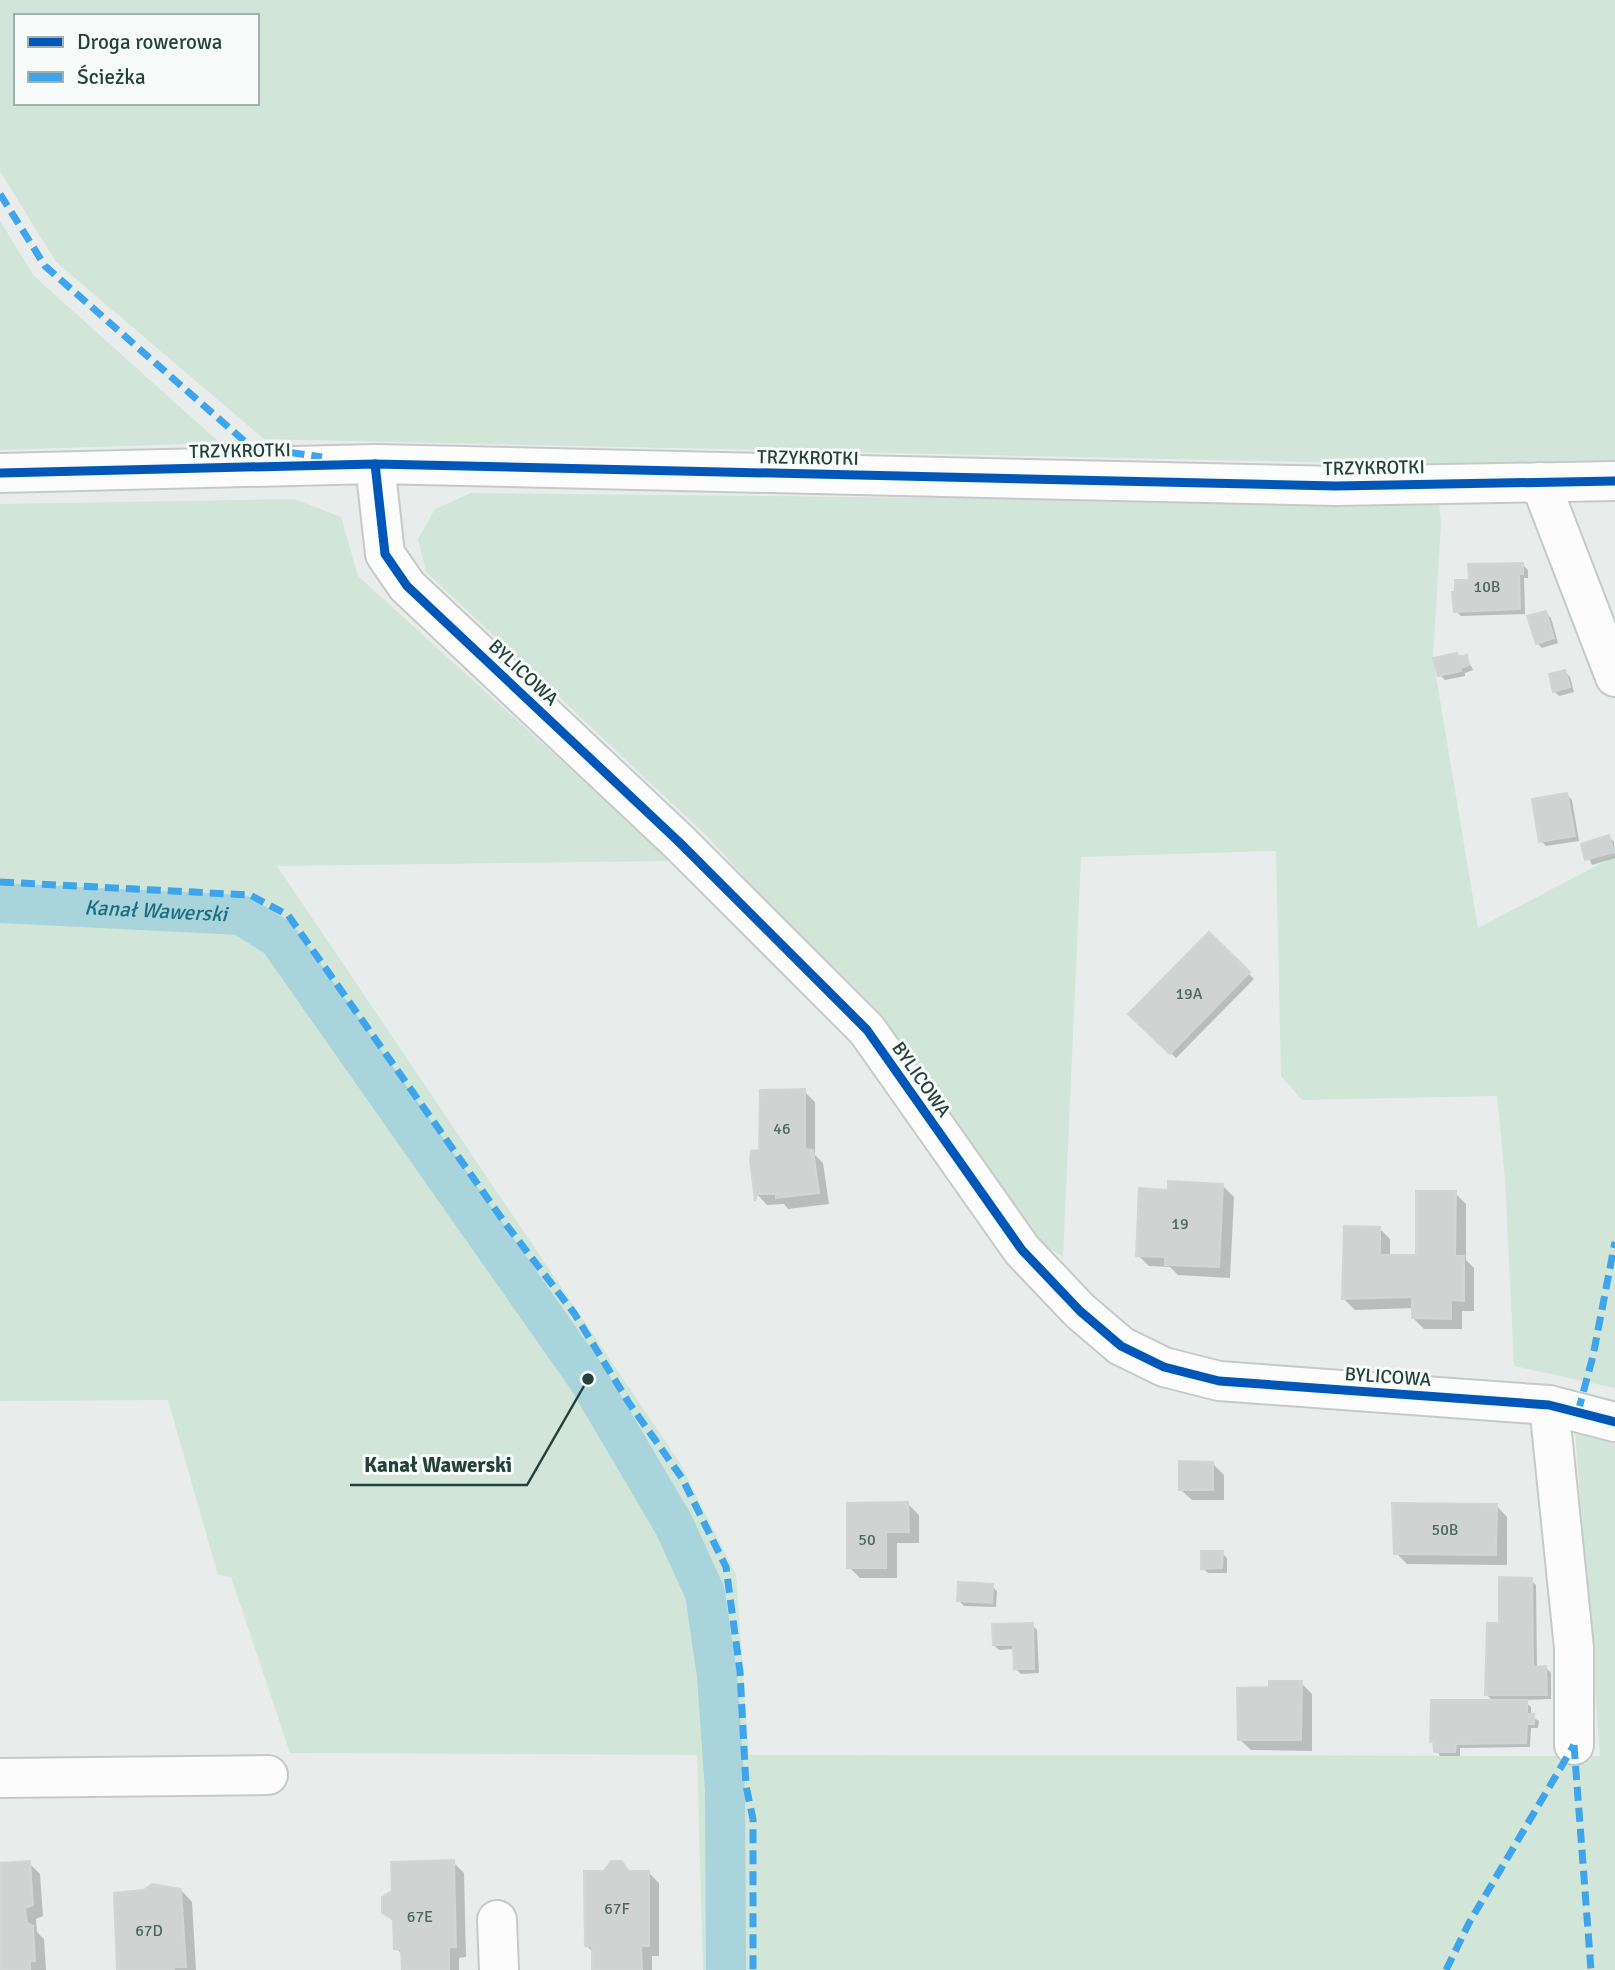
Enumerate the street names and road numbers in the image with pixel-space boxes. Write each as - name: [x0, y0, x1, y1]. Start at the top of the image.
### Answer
- street label: TRZYKROTKI: [189, 438, 291, 464]
- street label: TRZYKROTKI: [757, 445, 859, 471]
- street label: TRZYKROTKI: [1323, 455, 1425, 481]
- street label: BYLICOWA: [483, 634, 564, 711]
- street label: BYLICOWA: [886, 1037, 956, 1122]
- street label: BYLICOWA: [1344, 1362, 1432, 1392]

